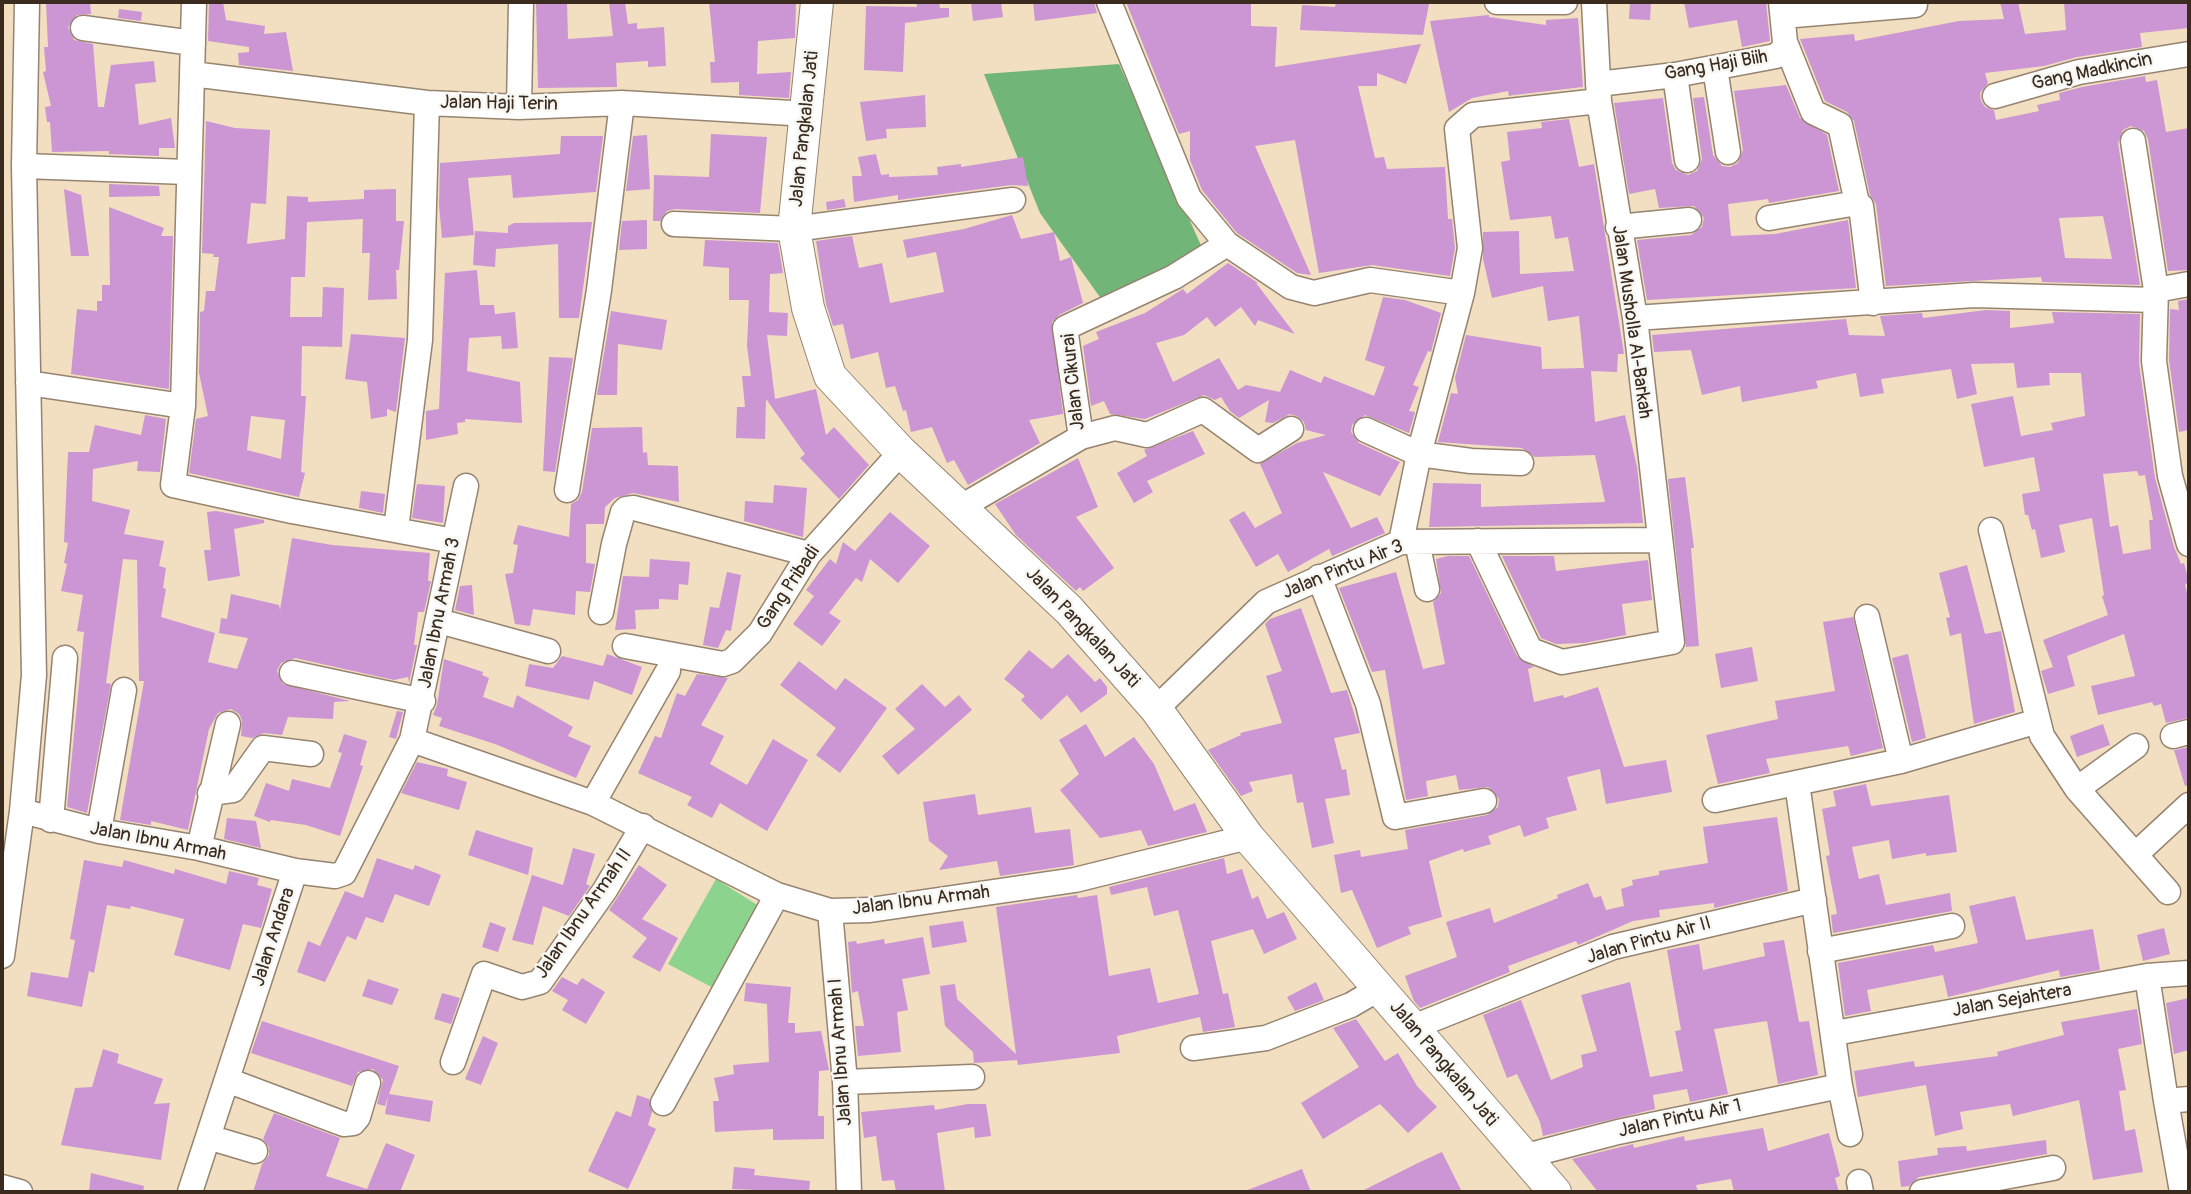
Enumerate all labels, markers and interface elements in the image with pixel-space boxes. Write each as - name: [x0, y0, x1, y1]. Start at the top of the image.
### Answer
- street label: Gang Haji Biih: [1663, 46, 1769, 86]
- street label: Gang Madkincin: [2030, 48, 2154, 96]
- street label: Jalan Pangkalan Jati: [785, 50, 825, 208]
- street label: Jalan Haji Terin: [440, 92, 558, 116]
- street label: Jalan Musholla Al-Barkah: [1606, 224, 1656, 420]
- street label: Jalan Cikurai: [1058, 332, 1090, 432]
- street label: Jalan Pintu Air 3: [1279, 535, 1407, 605]
- street label: Jalan Ibnu Armah 3: [414, 536, 466, 690]
- street label: Gang Pribadi: [753, 542, 825, 634]
- street label: Jalan Pangkalan Jati: [1020, 563, 1144, 693]
- street label: Jalan Ibnu Armah: [88, 818, 228, 866]
- street label: Jalan Ibnu Armah II: [531, 845, 637, 983]
- street label: Jalan Ibnu Armah: [851, 881, 991, 921]
- street label: Jalan Andara: [247, 885, 301, 989]
- street label: Jalan Pintu Air II: [1584, 912, 1714, 970]
- street label: Jalan Ibnu Armah I: [824, 977, 858, 1127]
- street label: Jalan Sejahtera: [1951, 979, 2073, 1023]
- street label: Jalan Pangkalan Jati: [1384, 997, 1502, 1131]
- street label: Jalan Pintu Air 1: [1616, 1095, 1744, 1143]

